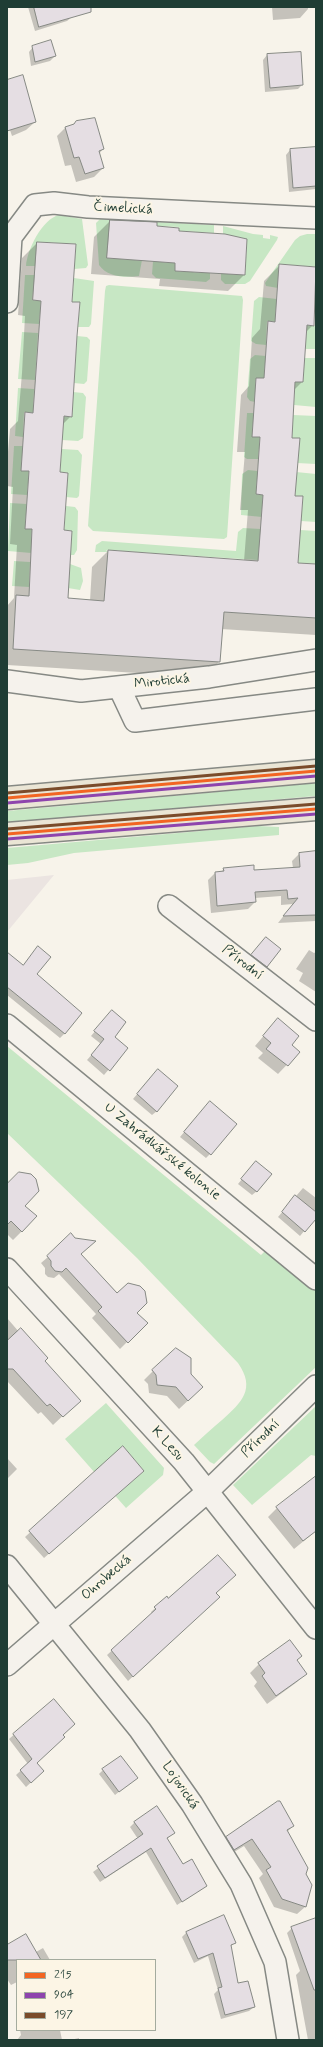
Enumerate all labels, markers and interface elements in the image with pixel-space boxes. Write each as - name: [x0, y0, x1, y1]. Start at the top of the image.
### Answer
- street label: Čimelická: [93, 199, 153, 219]
- street label: Mirotická: [133, 671, 191, 693]
- street label: Přírodní: [218, 942, 266, 984]
- street label: U Zahrádkářské kolonie: [100, 1100, 224, 1204]
- street label: Přírodní: [238, 1416, 284, 1462]
- street label: K Lesu: [147, 1423, 187, 1465]
- street label: Ohrobecká: [78, 1552, 136, 1604]
- street label: Lojovická: [158, 1759, 202, 1813]
- legend: [16, 1959, 156, 2031]
- text: 215: [54, 1967, 72, 1983]
- text: 904: [54, 1987, 74, 2003]
- text: 197: [54, 2007, 73, 2023]

